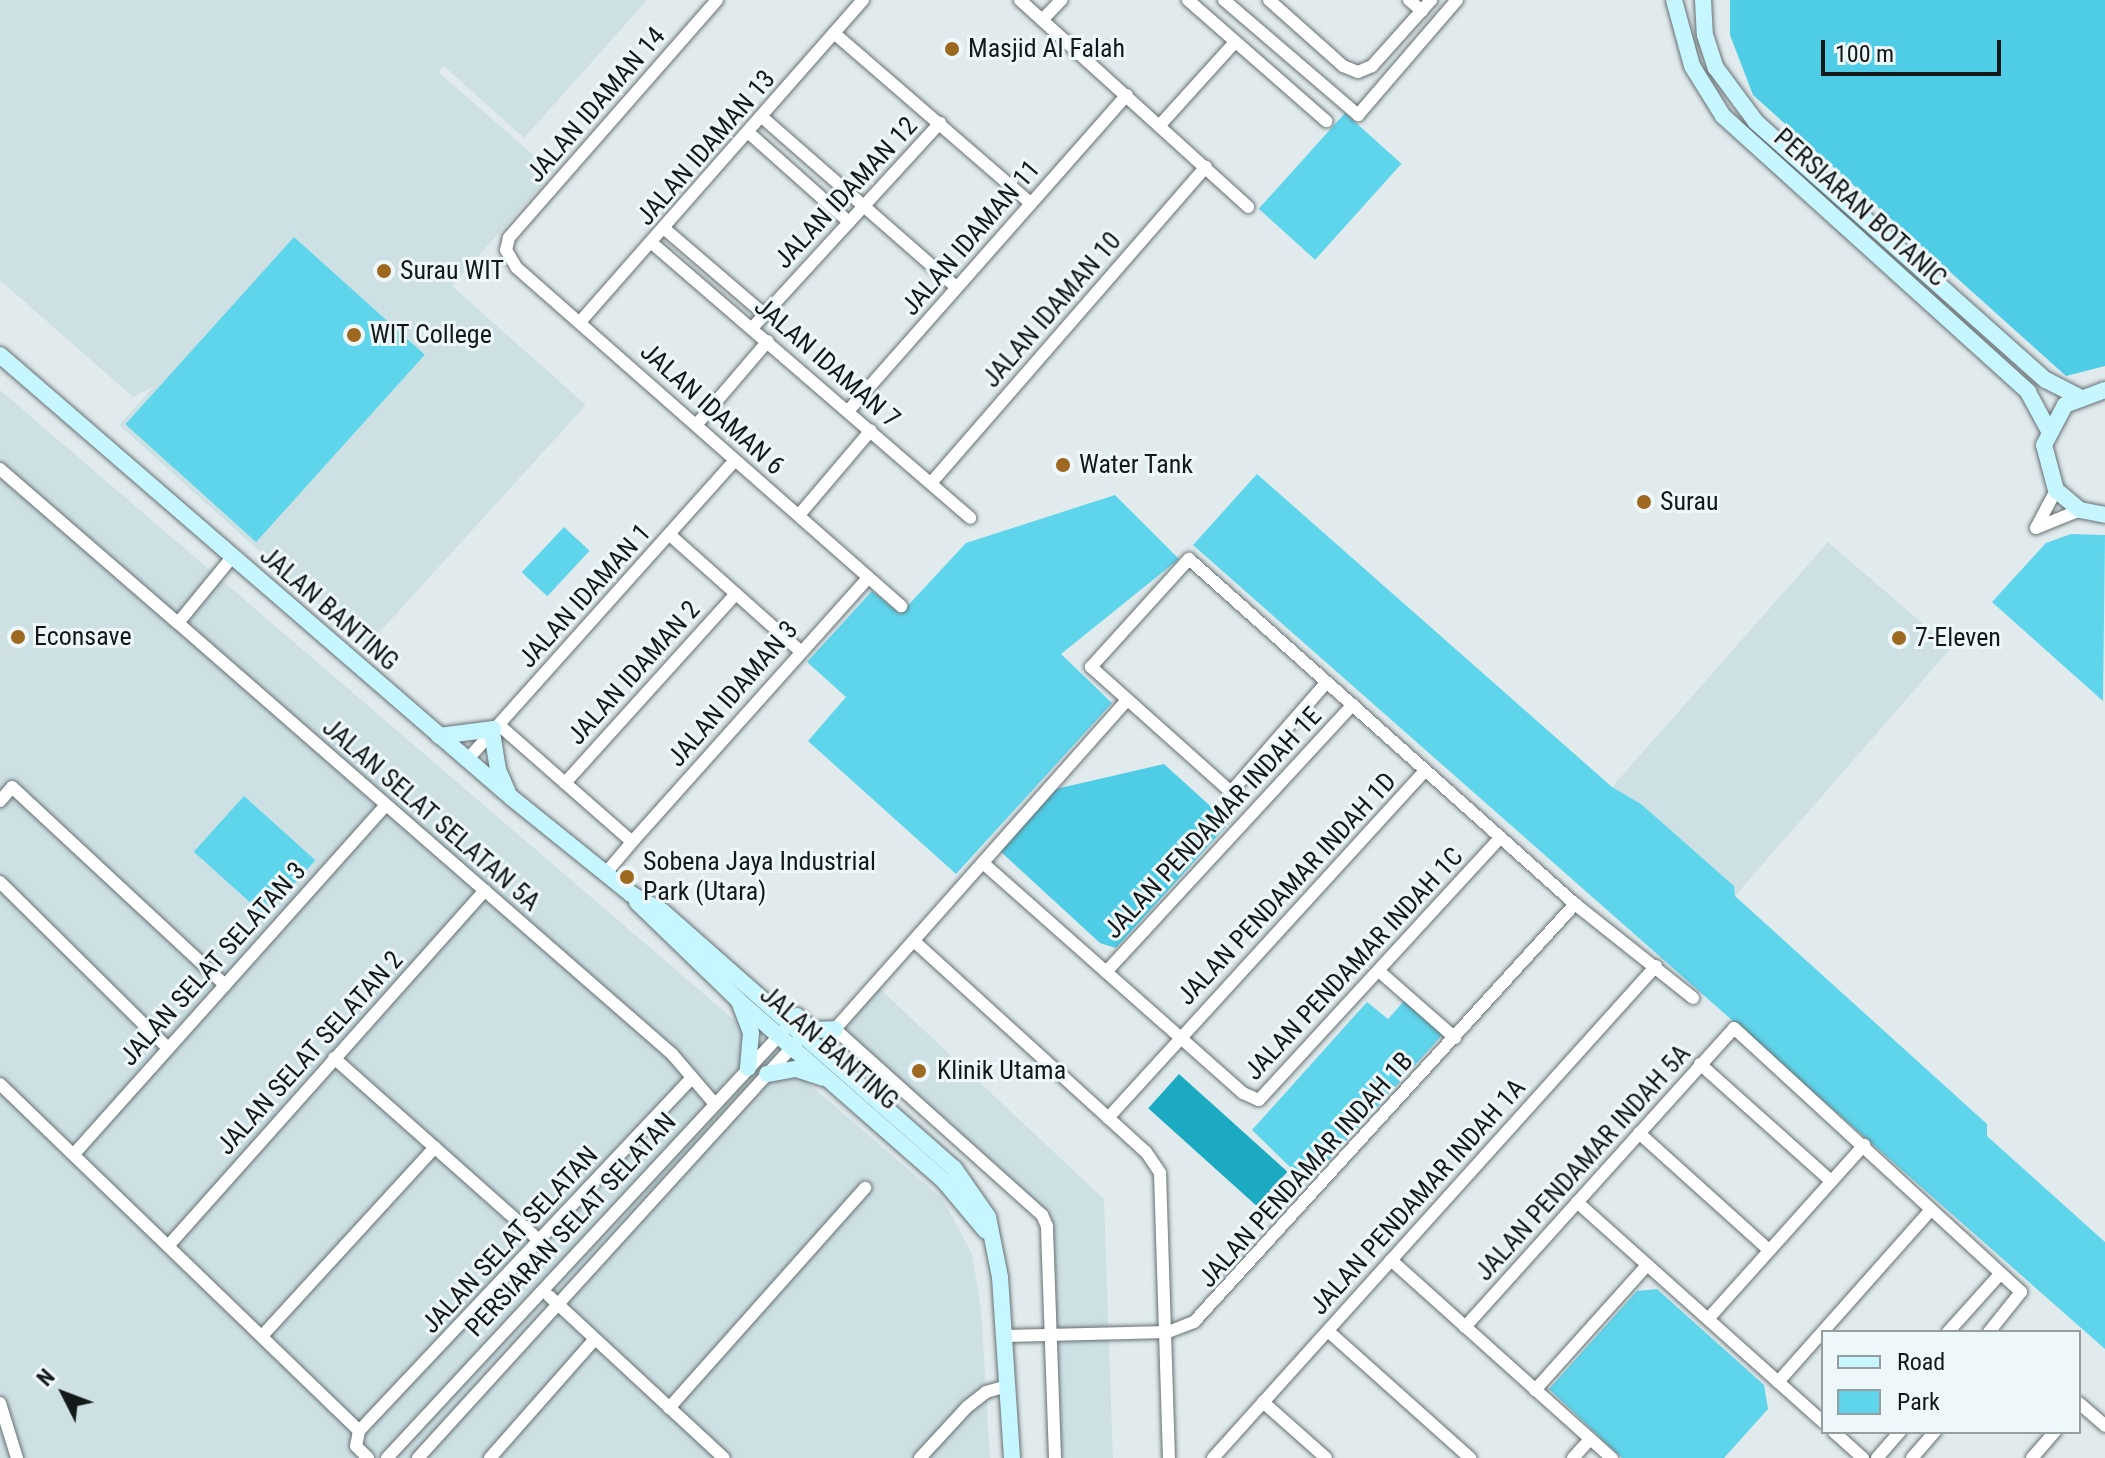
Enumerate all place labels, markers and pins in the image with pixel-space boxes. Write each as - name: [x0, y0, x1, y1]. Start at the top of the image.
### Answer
- place label: Masjid Al Falah: [968, 33, 1125, 65]
- marker: Masjid Al Falah: [943, 40, 961, 58]
- place label: Surau WIT: [400, 255, 504, 287]
- marker: Surau WIT: [375, 262, 393, 280]
- place label: WIT College: [370, 319, 492, 351]
- marker: WIT College: [345, 326, 363, 344]
- place label: Water Tank: [1079, 449, 1193, 481]
- marker: Water Tank: [1054, 456, 1072, 474]
- place label: Surau: [1660, 486, 1718, 518]
- marker: Surau: [1635, 493, 1653, 511]
- place label: Econsave: [34, 621, 132, 653]
- place label: 7-Eleven: [1915, 622, 2001, 654]
- marker: Econsave: [9, 628, 27, 646]
- marker: 7-Eleven: [1890, 629, 1908, 647]
- place label: Sobena Jaya Industrial Park (Utara): [643, 846, 876, 908]
- marker: Sobena Jaya Industrial Park (Utara): [618, 868, 636, 886]
- place label: Klinik Utama: [937, 1055, 1066, 1087]
- marker: Klinik Utama: [908, 1060, 930, 1082]

